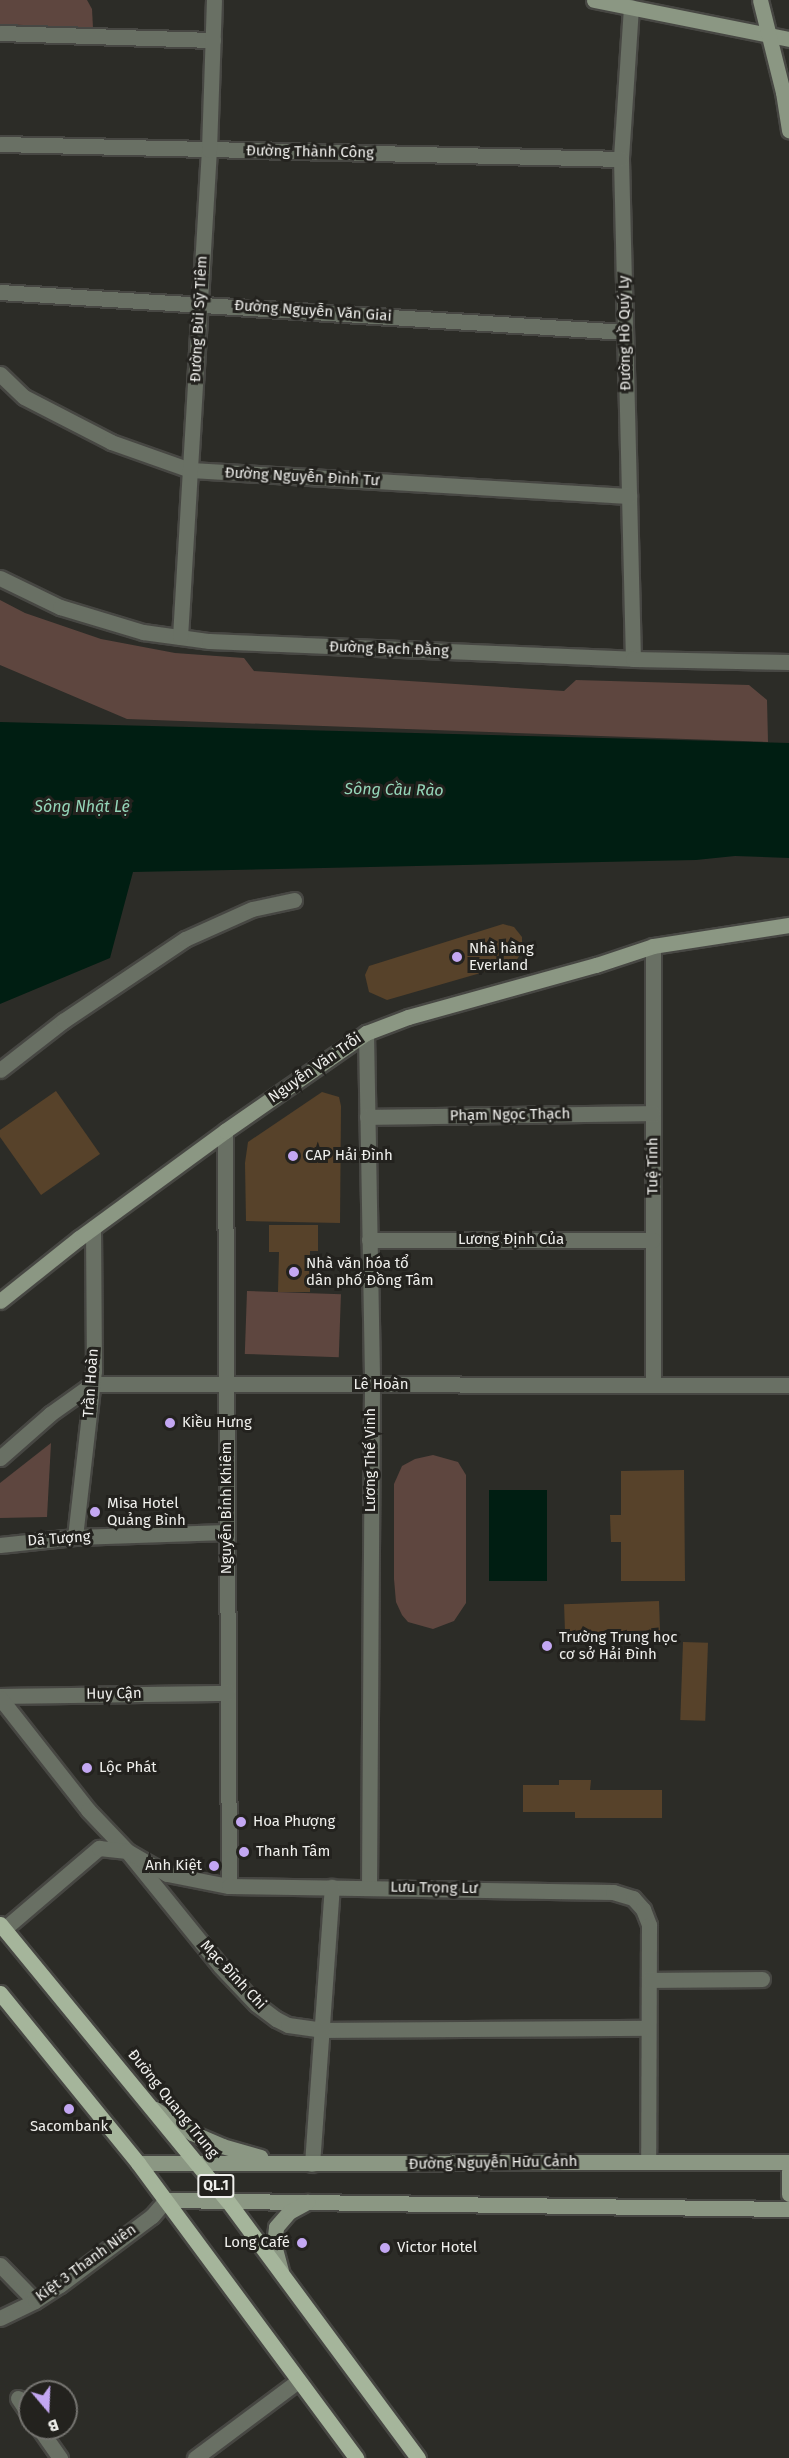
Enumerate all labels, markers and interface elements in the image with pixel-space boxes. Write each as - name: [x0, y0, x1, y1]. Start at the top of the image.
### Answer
- street label: Đường Thành Công: [246, 142, 374, 162]
- street label: Đường Bùi Sỹ Tiêm: [187, 255, 211, 383]
- street label: Đường Hồ Quý Ly: [615, 275, 635, 391]
- street label: Đường Nguyễn Văn Giai: [234, 297, 392, 325]
- street label: Đường Nguyễn Đình Tư: [224, 464, 380, 490]
- street label: Đường Bạch Đằng: [329, 638, 449, 660]
- water label: Sông Cầu Rào: [344, 780, 444, 800]
- water label: Sông Nhật Lệ: [34, 797, 130, 817]
- place label: Nhà hàng Everland: [469, 939, 534, 974]
- marker: Nhà hàng Everland: [450, 950, 464, 964]
- street label: Nguyễn Văn Trỗi: [265, 1029, 365, 1107]
- street label: Phạm Ngọc Thạch: [450, 1105, 570, 1125]
- street label: Tuệ Tĩnh: [644, 1137, 662, 1195]
- place label: CAP Hải Đình: [305, 1147, 393, 1165]
- marker: CAP Hải Đình: [286, 1149, 300, 1163]
- street label: Lương Định Của: [458, 1231, 564, 1249]
- place label: Nhà văn hóa tổ dân phố Đồng Tâm: [306, 1254, 434, 1289]
- marker: Nhà văn hóa tổ dân phố Đồng Tâm: [287, 1265, 301, 1279]
- street label: Trần Hoàn: [80, 1348, 102, 1418]
- street label: Lê Hoàn: [353, 1376, 409, 1394]
- street label: Lương Thế Vinh: [362, 1408, 380, 1512]
- place label: Kiều Hưng: [182, 1414, 252, 1432]
- marker: Kiều Hưng: [163, 1416, 177, 1430]
- street label: Nguyễn Bỉnh Khiêm: [218, 1442, 236, 1574]
- place label: Misa Hotel Quảng Bình: [107, 1494, 186, 1529]
- marker: Misa Hotel Quảng Bình: [88, 1505, 102, 1519]
- street label: Dã Tượng: [27, 1528, 91, 1550]
- place label: Trường Trung học cơ sở Hải Đình: [559, 1628, 677, 1663]
- marker: Trường Trung học cơ sở Hải Đình: [540, 1639, 554, 1653]
- street label: Huy Cận: [86, 1685, 142, 1703]
- place label: Lộc Phát: [99, 1759, 157, 1777]
- marker: Lộc Phát: [80, 1761, 94, 1775]
- place label: Hoa Phượng: [253, 1813, 335, 1831]
- marker: Hoa Phượng: [234, 1815, 248, 1829]
- place label: Thanh Tâm: [256, 1843, 330, 1861]
- marker: Thanh Tâm: [237, 1845, 251, 1859]
- place label: Anh Kiệt: [145, 1857, 202, 1875]
- marker: Anh Kiệt: [207, 1859, 221, 1873]
- street label: Lưu Trọng Lư: [390, 1878, 478, 1898]
- street label: Mạc Đĩnh Chi: [196, 1937, 270, 2013]
- street label: Đường Quang Trung: [124, 2046, 222, 2162]
- marker: Sacombank: [62, 2102, 76, 2116]
- place label: Sacombank: [30, 2118, 108, 2136]
- street label: Đường Nguyễn Hữu Cảnh: [408, 2153, 578, 2173]
- road number: QL.1: [196, 2175, 236, 2197]
- street label: Kiệt 3 Thanh Niên: [32, 2221, 140, 2305]
- place label: Long Café: [224, 2234, 290, 2252]
- marker: Long Café: [295, 2236, 309, 2250]
- place label: Victor Hotel: [397, 2239, 477, 2257]
- marker: Victor Hotel: [378, 2241, 392, 2255]
- north arrow: [18, 2380, 78, 2440]
- text: B: [46, 2415, 61, 2436]

